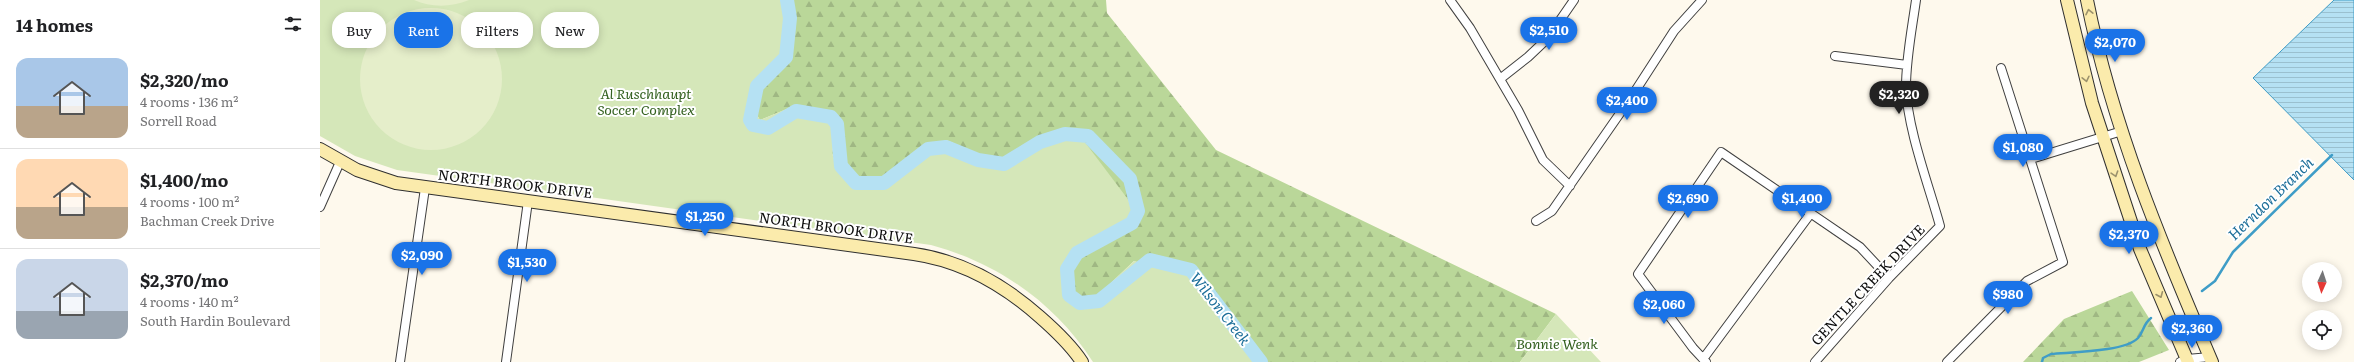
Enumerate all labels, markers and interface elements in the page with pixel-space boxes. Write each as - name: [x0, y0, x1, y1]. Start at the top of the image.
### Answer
- one-way arrow: [2086, 9, 2094, 15]
- text: 14 homes: [16, 12, 93, 37]
- chip: Buy: [332, 12, 386, 48]
- chip: Rent: [394, 12, 453, 48]
- chip: Filters: [461, 12, 533, 48]
- chip: New: [541, 12, 599, 48]
- icon: filters: [282, 13, 304, 35]
- pin: $2,510: [1516, 17, 1582, 51]
- text: $2,510: [1529, 20, 1569, 39]
- pin: $2,070: [2082, 29, 2148, 63]
- text: $2,070: [2094, 32, 2136, 51]
- text: $2,320/mo: [140, 67, 229, 92]
- icon: home: [48, 74, 96, 122]
- one-way arrow: [2081, 75, 2090, 82]
- pin: $2,320: [1866, 81, 1932, 115]
- park label: Al Ruschhaupt Soccer Complex: [597, 83, 695, 119]
- text: $2,320: [1879, 84, 1919, 103]
- pin: $2,400: [1594, 87, 1660, 121]
- text: $2,400: [1606, 90, 1648, 109]
- text: 4 rooms · 136 m²: [140, 92, 238, 111]
- text: Sorrell Road: [140, 111, 217, 130]
- pin: $1,080: [1990, 134, 2056, 168]
- text: $1,080: [2002, 137, 2044, 156]
- water label: Herndon Branch: [2222, 151, 2318, 245]
- street label: NORTH BROOK DRIVE: [437, 164, 594, 202]
- text: $1,400/mo: [140, 167, 228, 192]
- one-way arrow: [2110, 170, 2118, 177]
- icon: home: [48, 175, 96, 223]
- pin: $2,690: [1655, 185, 1721, 219]
- pin: $1,400: [1769, 185, 1835, 219]
- text: $2,690: [1667, 188, 1709, 207]
- text: $1,400: [1782, 188, 1822, 207]
- text: 4 rooms · 100 m²: [140, 192, 239, 211]
- pin: $1,250: [672, 203, 738, 237]
- text: $1,250: [685, 206, 725, 225]
- street label: NORTH BROOK DRIVE: [758, 206, 915, 248]
- text: Bachman Creek Drive: [140, 211, 274, 230]
- street label: GENTLE CREEK DRIVE: [1806, 219, 1929, 349]
- pin: $2,370: [2096, 221, 2162, 255]
- text: $2,370: [2108, 224, 2150, 243]
- pin: $2,090: [389, 242, 455, 276]
- text: $2,090: [401, 245, 443, 264]
- pin: $1,530: [494, 249, 560, 283]
- text: $1,530: [507, 252, 547, 271]
- north arrow: [2302, 262, 2342, 302]
- map controls: [2302, 262, 2342, 350]
- text: $2,370/mo: [140, 267, 229, 292]
- water label: Wilson Creek: [1185, 267, 1258, 350]
- icon: home: [48, 275, 96, 323]
- pin: $980: [1984, 281, 2032, 315]
- text: $980: [1993, 284, 2023, 303]
- pin: $2,060: [1631, 291, 1697, 325]
- text: 4 rooms · 140 m²: [140, 292, 239, 311]
- one-way arrow: [2155, 292, 2163, 299]
- text: $2,060: [1643, 294, 1685, 313]
- button: locate: [2302, 310, 2342, 350]
- text: South Hardin Boulevard: [140, 311, 290, 330]
- pin: $2,360: [2159, 315, 2225, 349]
- text: $2,360: [2171, 318, 2213, 337]
- park label: Bonnie Wenk: [1516, 333, 1598, 353]

